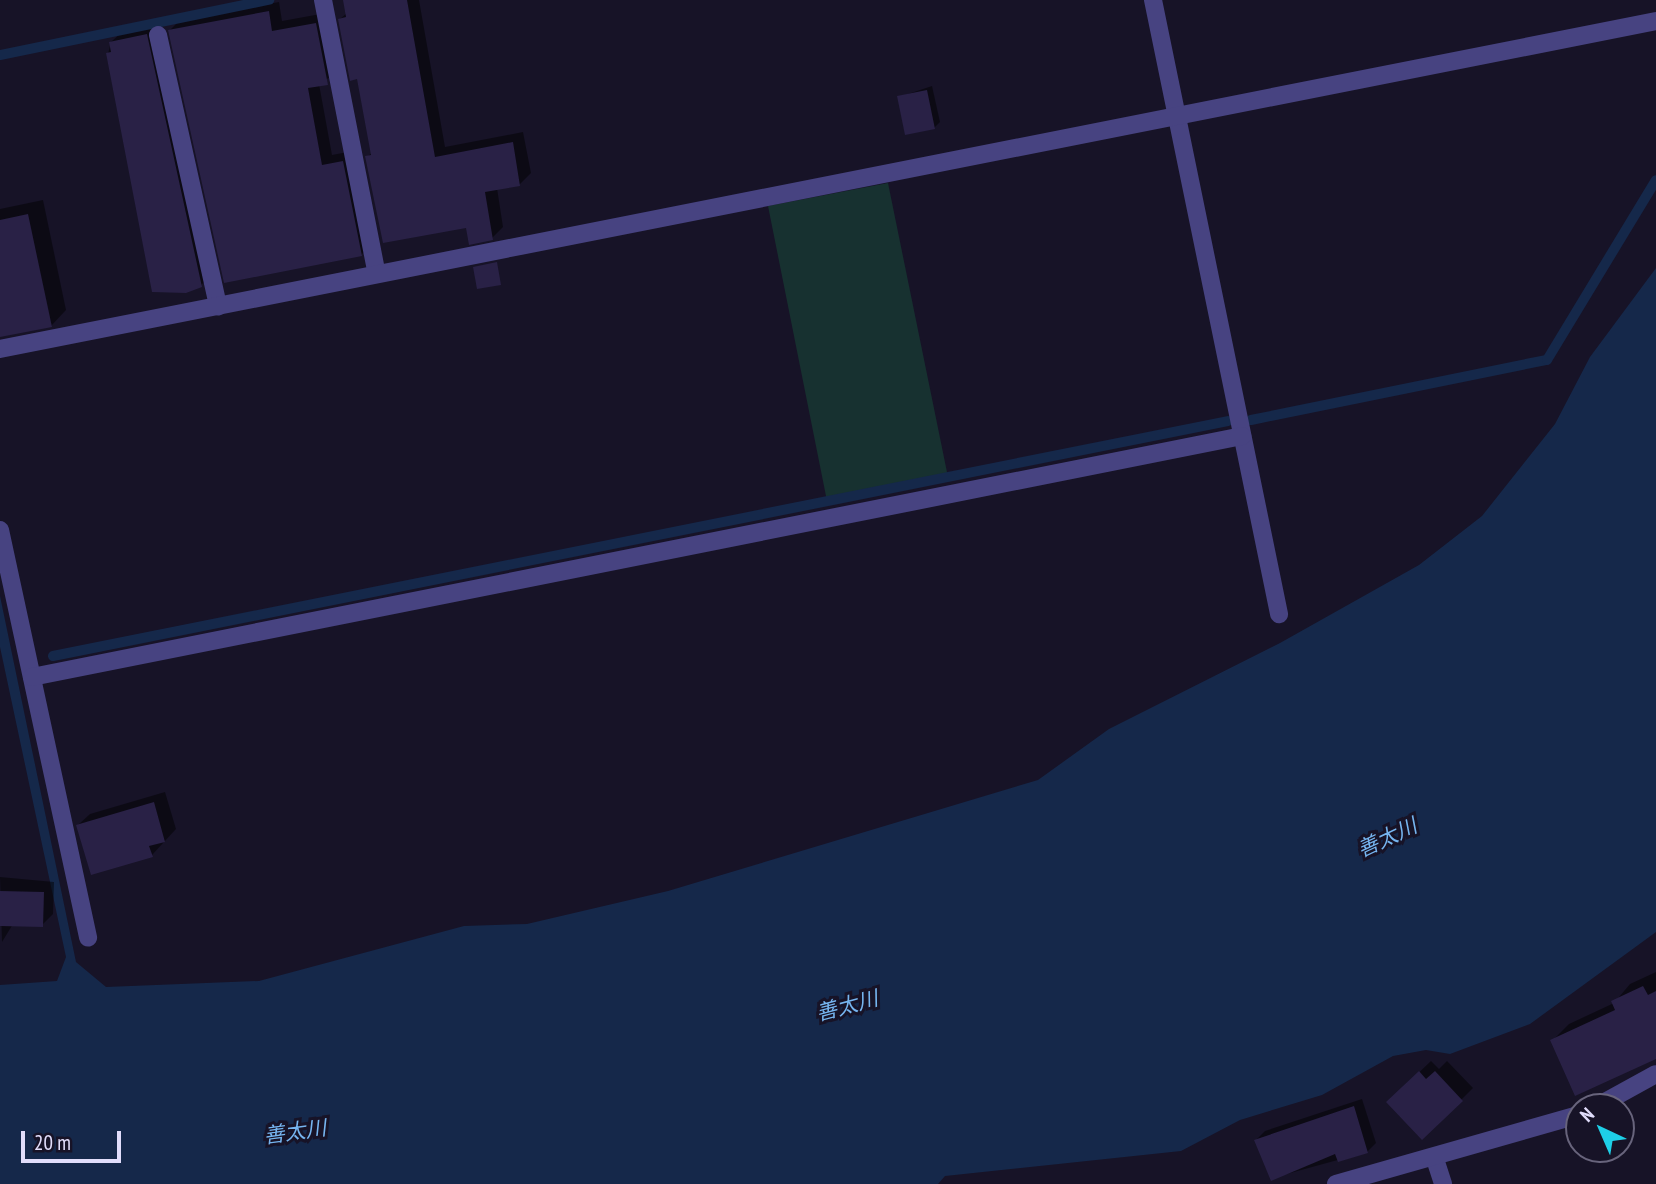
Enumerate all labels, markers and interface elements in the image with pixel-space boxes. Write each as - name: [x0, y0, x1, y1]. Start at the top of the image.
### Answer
- water label: 善太川: [1353, 813, 1421, 863]
- water label: 善太川: [813, 986, 881, 1026]
- north arrow: [1565, 1093, 1635, 1163]
- text: N: [1575, 1102, 1599, 1127]
- water label: 善太川: [262, 1115, 328, 1149]
- scale bar: [24, 1118, 124, 1162]
- text: 20 m: [34, 1129, 71, 1156]

